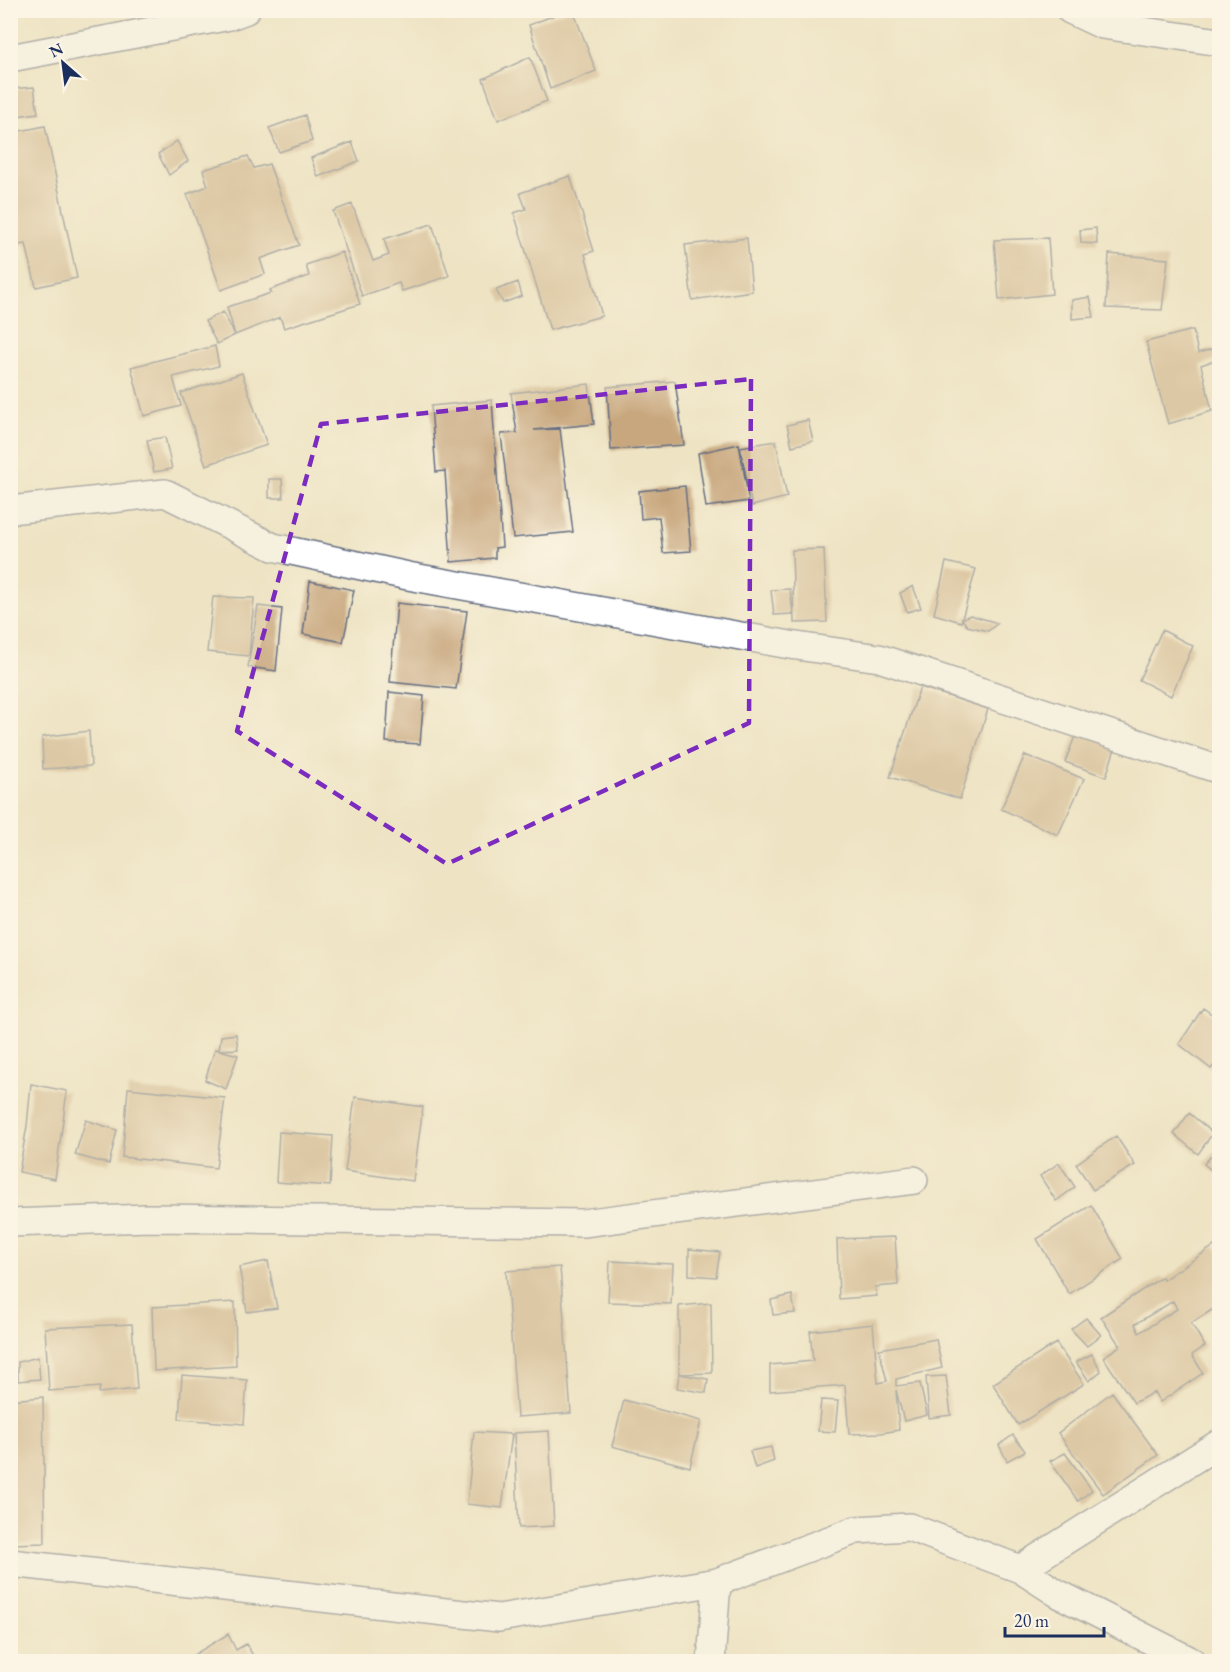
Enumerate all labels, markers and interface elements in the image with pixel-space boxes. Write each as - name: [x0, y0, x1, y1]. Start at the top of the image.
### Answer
- north arrow: [33, 33, 93, 93]
- text: N: [46, 38, 67, 63]
- scale bar: [1005, 1600, 1104, 1638]
- text: 20 m: [1014, 1609, 1049, 1632]

